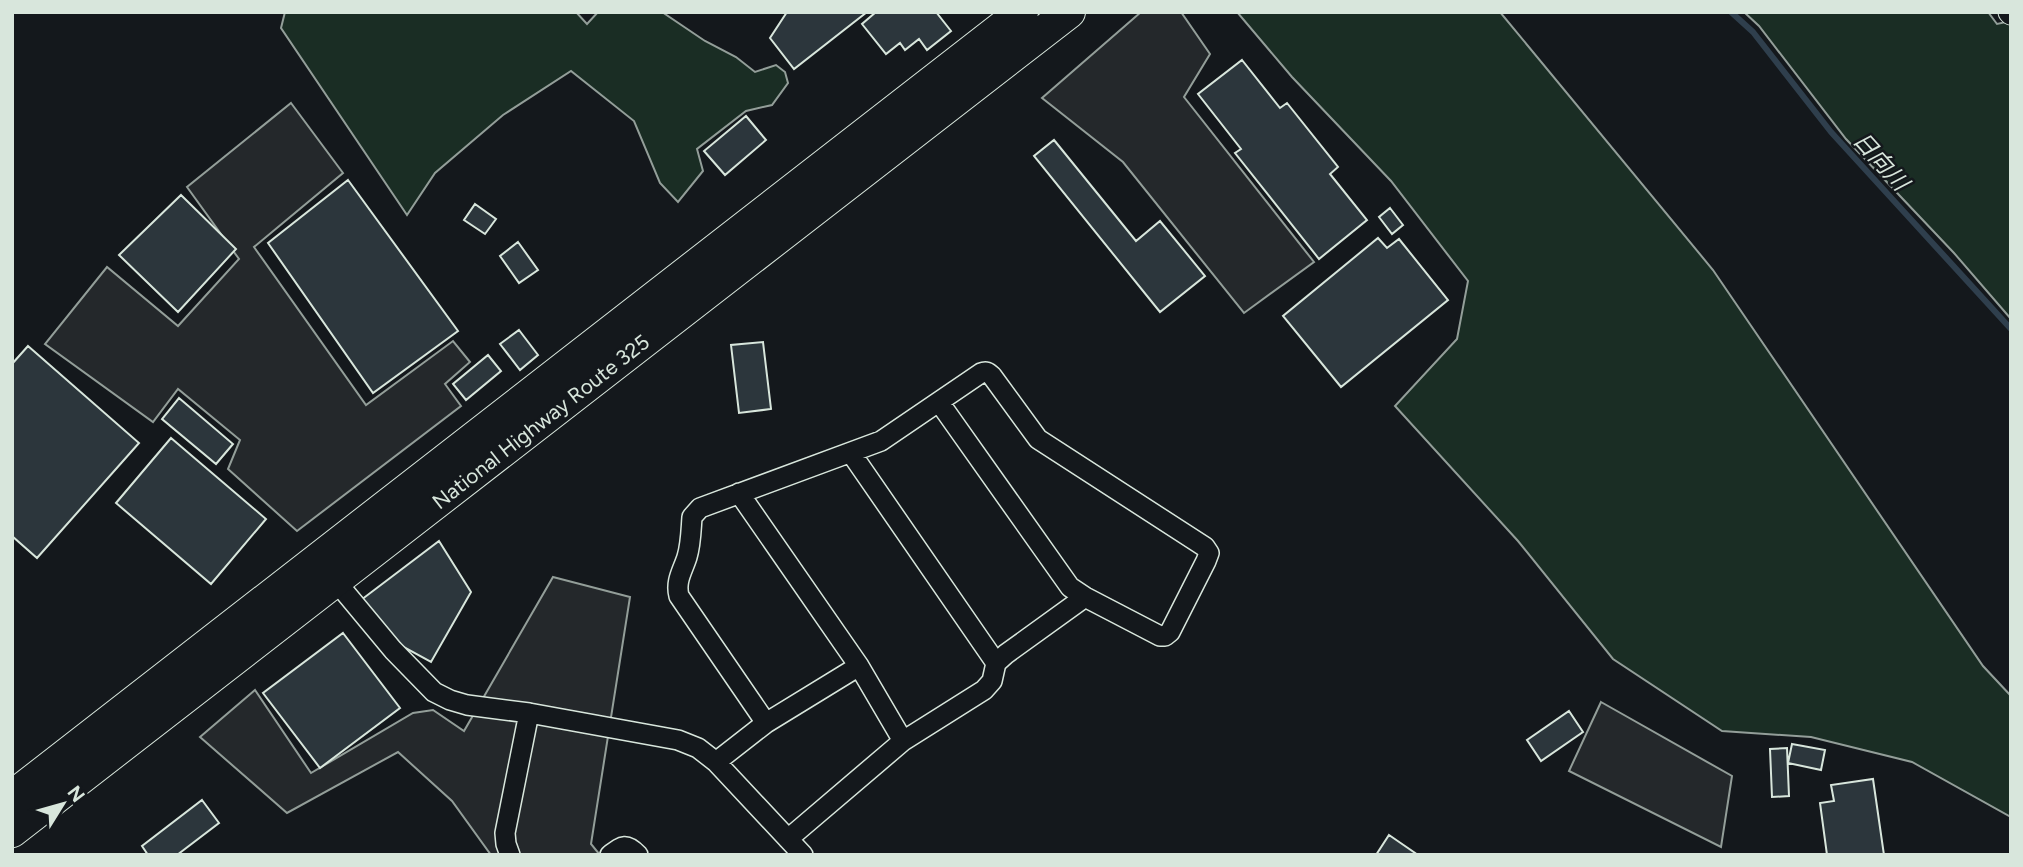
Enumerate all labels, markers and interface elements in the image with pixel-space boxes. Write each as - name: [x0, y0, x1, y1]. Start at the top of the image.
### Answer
- water label: 日向川: [1848, 126, 1916, 198]
- street label: National Highway Route 325: [427, 329, 654, 514]
- north arrow: [28, 769, 98, 839]
- text: N: [63, 781, 90, 807]

